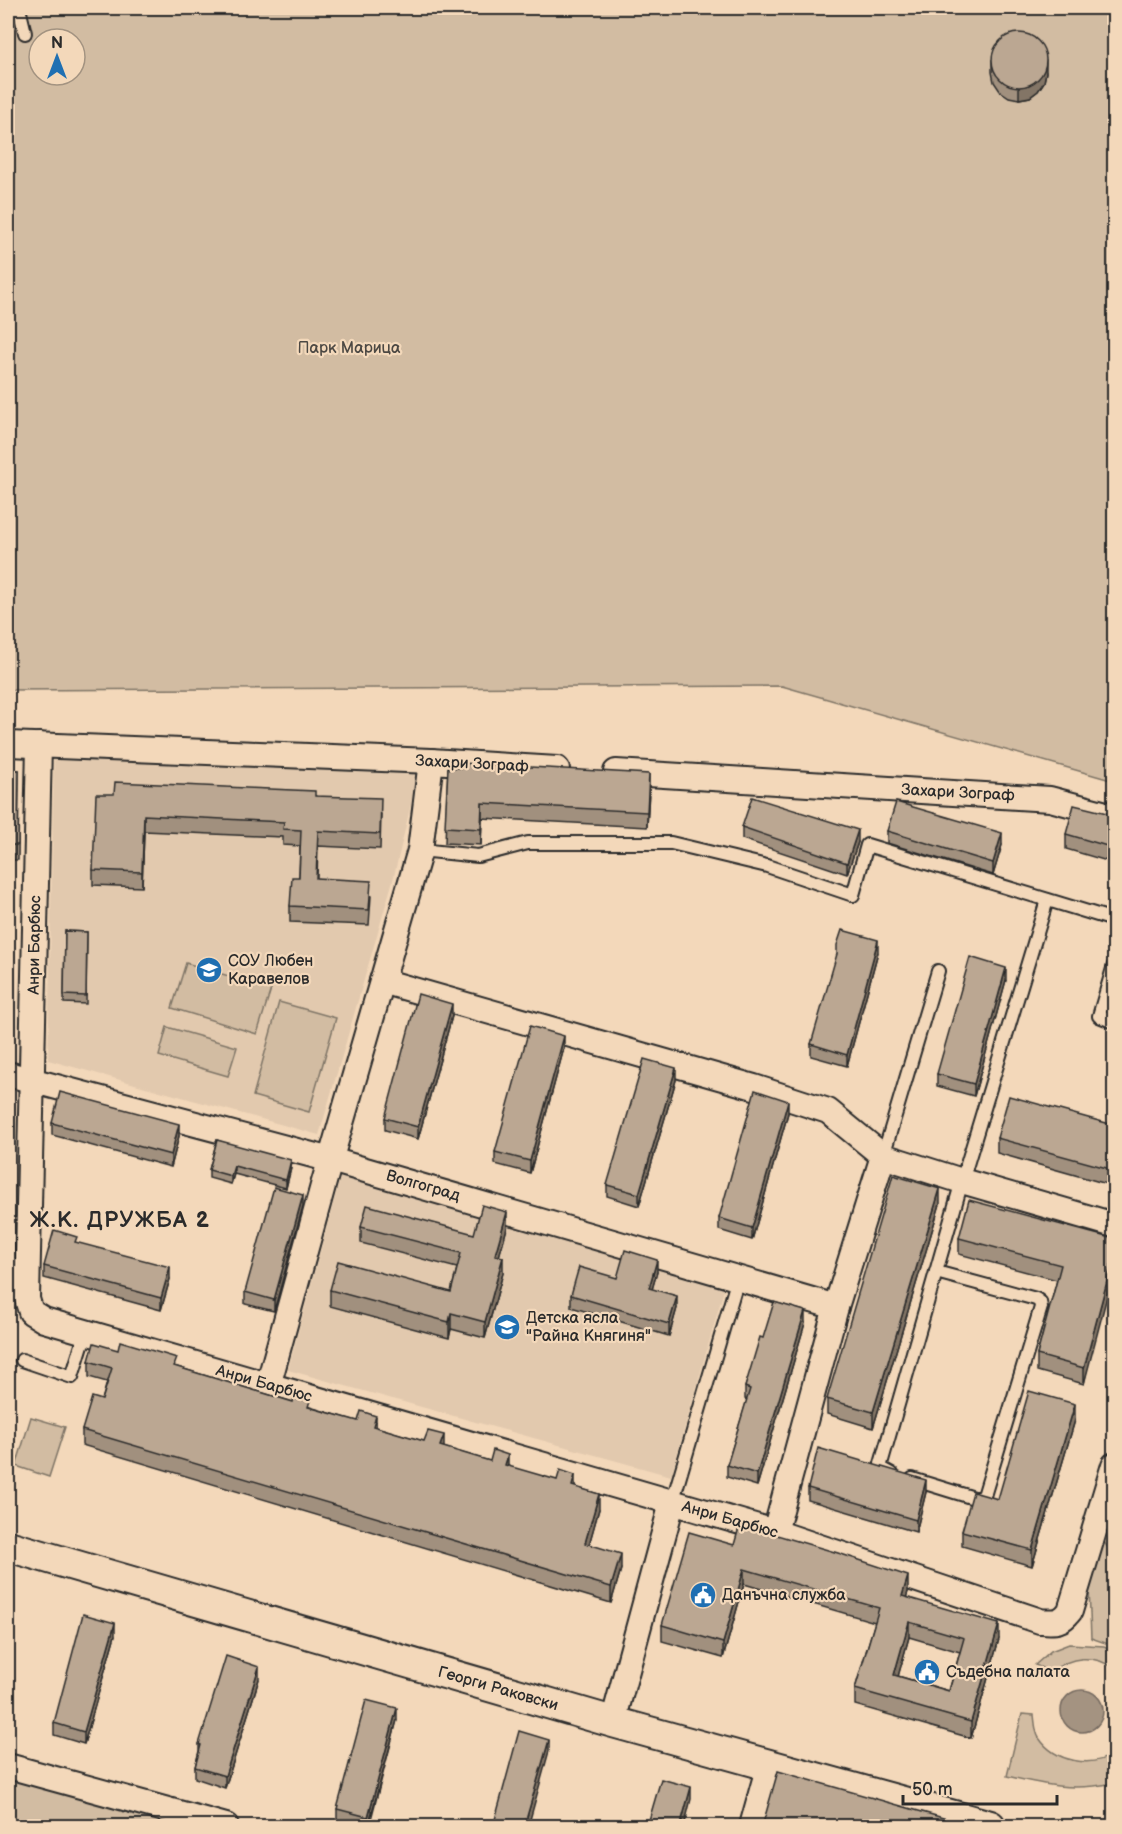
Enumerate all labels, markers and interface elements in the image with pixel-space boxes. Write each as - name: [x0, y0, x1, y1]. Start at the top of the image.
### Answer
- north arrow: [27, 27, 87, 87]
- text: N: [51, 34, 63, 53]
- park label: Парк Марица: [298, 339, 401, 358]
- street label: Захари Зограф: [415, 752, 529, 776]
- street label: Захари Зограф: [901, 781, 1015, 805]
- street label: Анри Барбюс: [25, 895, 45, 996]
- place label: СОУ Любен Каравелов: [228, 952, 313, 989]
- school or university icon: СОУ Любен Каравелов: [194, 955, 224, 985]
- street label: Волгоград: [384, 1166, 462, 1206]
- district label: Ж.К. ДРУЖБА 2: [30, 1207, 210, 1234]
- place label: Детска ясла "Райна Княгиня": [526, 1309, 651, 1346]
- school or university icon: Детска ясла "Райна Княгиня": [492, 1312, 522, 1342]
- street label: Анри Барбюс: [213, 1361, 314, 1407]
- street label: Анри Барбюс: [679, 1497, 780, 1543]
- public building icon: Данъчна служба: [688, 1580, 718, 1610]
- place label: Данъчна служба: [722, 1586, 846, 1605]
- public building icon: Съдебна палата: [912, 1657, 942, 1687]
- street label: Георги Раковски: [436, 1663, 560, 1715]
- place label: Съдебна палата: [946, 1663, 1070, 1682]
- scale bar: [903, 1768, 1058, 1806]
- text: 50 m: [912, 1779, 953, 1800]

